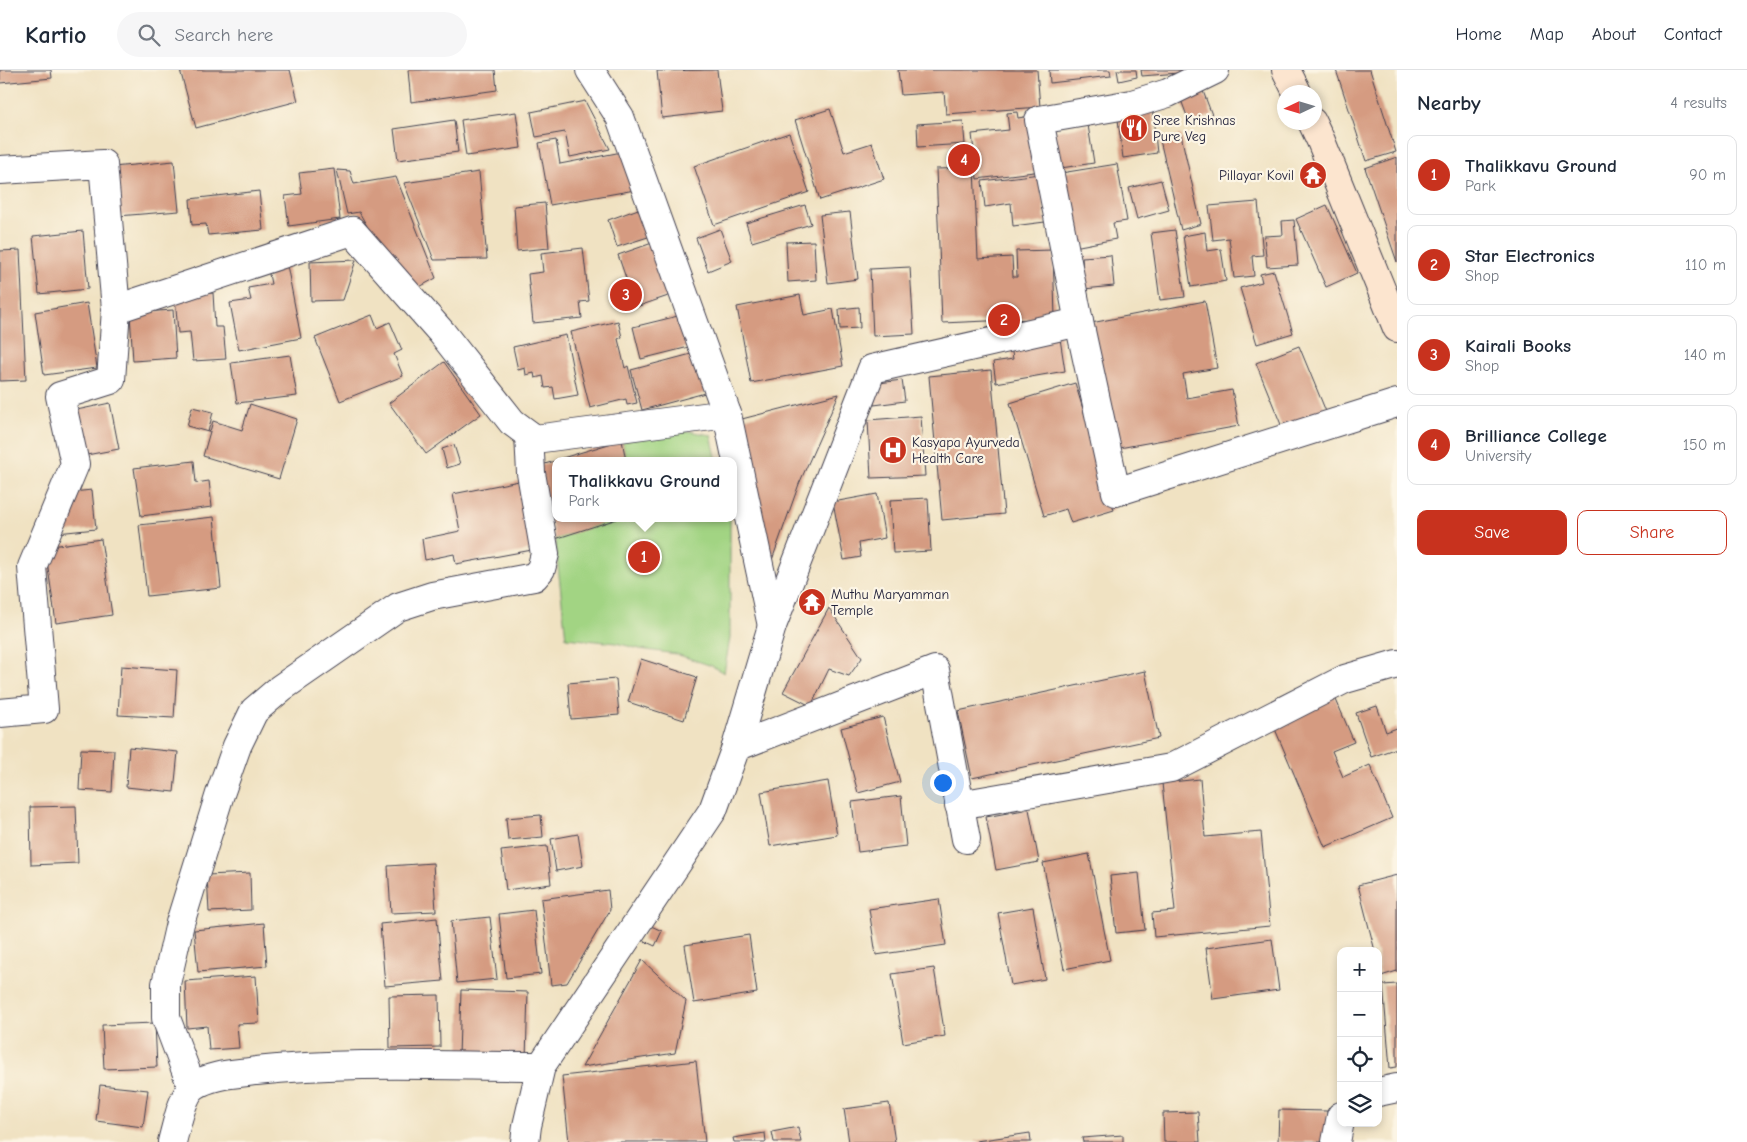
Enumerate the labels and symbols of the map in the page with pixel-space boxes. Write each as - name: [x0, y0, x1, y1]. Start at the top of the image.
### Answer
- north arrow: [1277, 85, 1322, 130]
- place label: Sree Krishnas Pure Veg: [1153, 112, 1236, 145]
- restaurant icon: Sree Krishnas Pure Veg: [1119, 113, 1149, 143]
- pin: 4: [948, 141, 980, 179]
- temple icon: Pillayar Kovil: [1298, 160, 1328, 190]
- place label: Pillayar Kovil: [1219, 167, 1294, 184]
- pin: 3: [610, 276, 642, 314]
- pin: 2: [988, 301, 1020, 339]
- place label: Kasyapa Ayurveda Health Care: [912, 434, 1020, 467]
- hospital icon: Kasyapa Ayurveda Health Care: [878, 435, 908, 465]
- pin: 1: [628, 538, 660, 576]
- place label: Muthu Maryamman Temple: [831, 586, 949, 619]
- temple icon: Muthu Maryamman Temple: [797, 587, 827, 617]
- your location: [930, 770, 956, 796]

